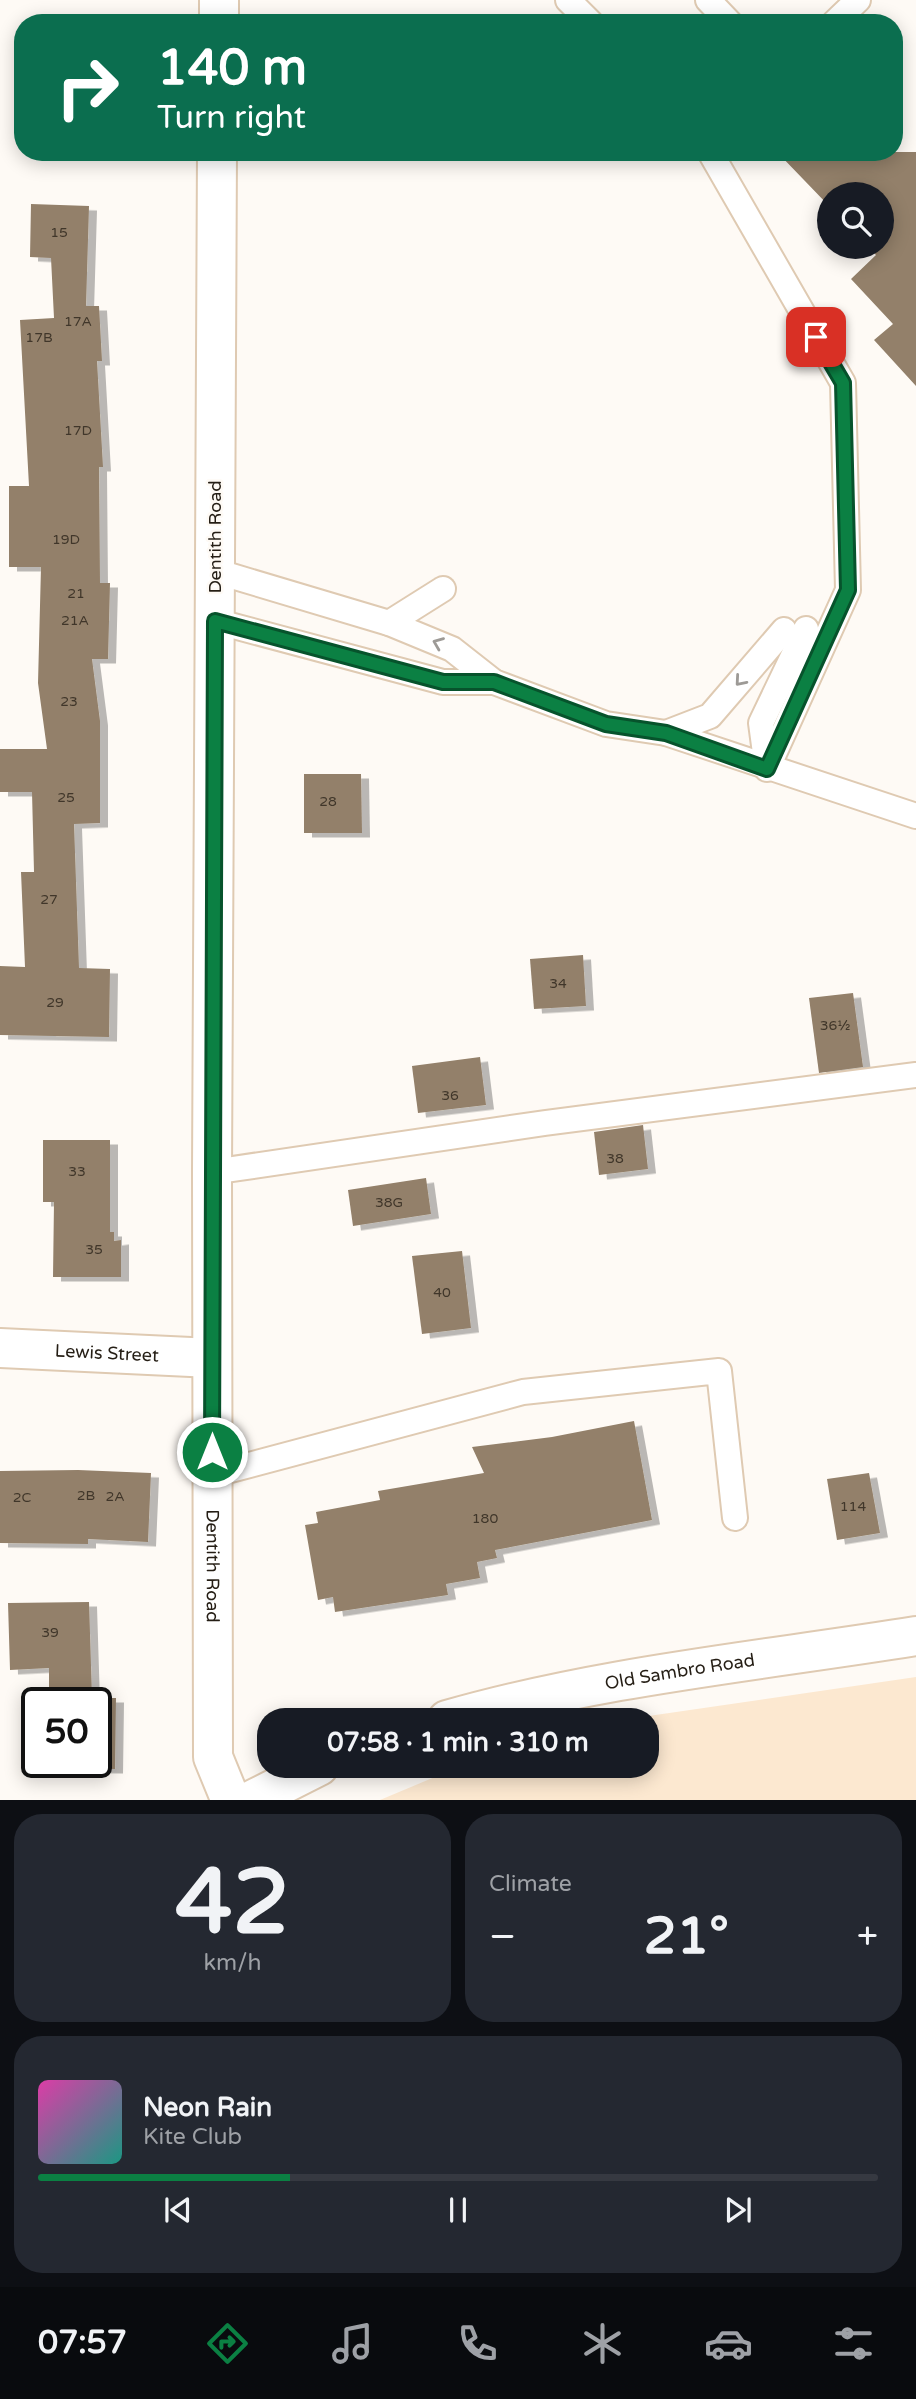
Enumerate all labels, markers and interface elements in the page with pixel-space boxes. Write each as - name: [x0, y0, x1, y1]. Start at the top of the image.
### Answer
- text: 140 m: [157, 39, 307, 98]
- icon: right: [42, 42, 133, 133]
- text: Turn right: [157, 99, 306, 137]
- map controls: [817, 182, 894, 259]
- button: search: [817, 182, 894, 259]
- house number: 15: [50, 224, 68, 241]
- pin: [786, 307, 846, 367]
- house number: 17A: [64, 313, 92, 330]
- icon: arrive: [797, 318, 835, 356]
- house number: 17B: [25, 329, 53, 346]
- house number: 17D: [64, 422, 92, 439]
- street label: Dentith Road: [204, 480, 226, 594]
- house number: 19D: [52, 531, 80, 548]
- house number: 21: [67, 585, 85, 602]
- house number: 21A: [61, 612, 89, 629]
- one-way arrow: [433, 638, 445, 652]
- one-way arrow: [735, 673, 748, 686]
- house number: 23: [60, 693, 78, 710]
- house number: 25: [57, 789, 75, 806]
- house number: 28: [319, 793, 337, 810]
- house number: 27: [40, 891, 58, 908]
- house number: 34: [549, 975, 567, 992]
- house number: 29: [46, 994, 64, 1011]
- house number: 36½: [820, 1017, 850, 1034]
- house number: 36: [441, 1087, 459, 1104]
- house number: 38: [606, 1150, 624, 1167]
- house number: 33: [68, 1163, 86, 1180]
- house number: 38G: [375, 1194, 403, 1211]
- house number: 35: [85, 1241, 103, 1258]
- house number: 40: [433, 1284, 451, 1301]
- street label: Lewis Street: [54, 1340, 159, 1366]
- position arrow: [175, 1415, 249, 1489]
- house number: 2B: [77, 1487, 95, 1504]
- house number: 2A: [105, 1488, 125, 1505]
- house number: 2C: [13, 1489, 32, 1506]
- house number: 114: [840, 1498, 866, 1515]
- street label: Dentith Road: [202, 1509, 224, 1623]
- house number: 180: [472, 1510, 498, 1527]
- house number: 39: [41, 1624, 59, 1641]
- street label: Old Sambro Road: [603, 1649, 756, 1694]
- speed limit sign: 50: [21, 1687, 112, 1778]
- text: 07:58 · 1 min · 310 m: [327, 1727, 589, 1758]
- text: 42: [175, 1848, 290, 1958]
- text: Climate: [489, 1870, 572, 1898]
- text: 21°: [644, 1905, 729, 1968]
- text: −: [489, 1914, 516, 1960]
- text: +: [857, 1914, 878, 1960]
- text: km/h: [204, 1949, 261, 1977]
- text: Neon Rain: [143, 2092, 272, 2123]
- text: Kite Club: [143, 2123, 242, 2151]
- icon: previous: [159, 2191, 197, 2229]
- icon: pause: [439, 2191, 477, 2229]
- icon: next: [719, 2191, 757, 2229]
- icon: directions: [203, 2319, 252, 2368]
- icon: music: [328, 2319, 377, 2368]
- icon: phone: [453, 2319, 502, 2368]
- icon: climate: [578, 2319, 627, 2368]
- icon: car: [704, 2319, 753, 2368]
- icon: filters: [829, 2319, 878, 2368]
- text: 07:57: [38, 2324, 127, 2362]

